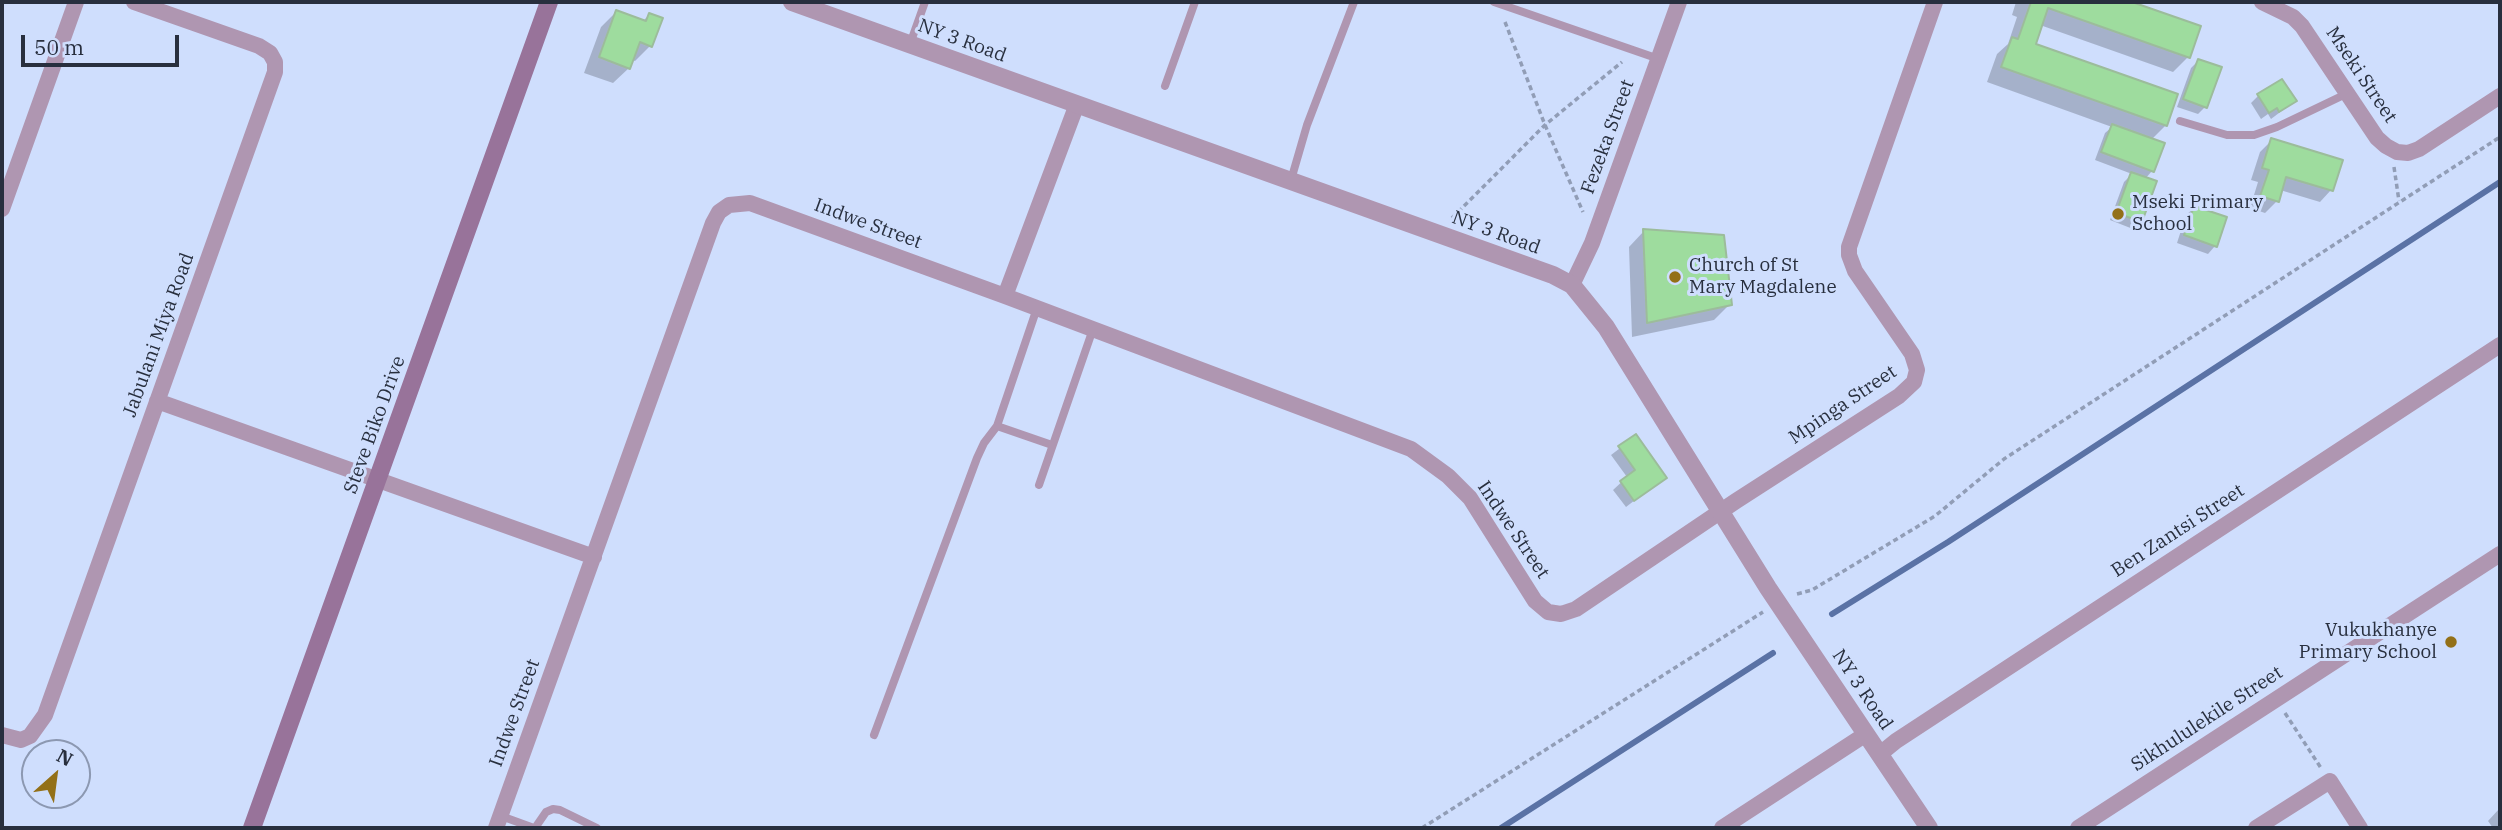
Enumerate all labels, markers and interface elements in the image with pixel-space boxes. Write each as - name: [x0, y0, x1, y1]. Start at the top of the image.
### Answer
- street label: NY 3 Road: [915, 14, 1009, 68]
- scale bar: [24, 21, 182, 65]
- street label: Mseki Street: [2321, 23, 2401, 127]
- text: 50 m: [34, 33, 84, 61]
- street label: Fezeka Street: [1577, 77, 1639, 197]
- place label: Mseki Primary School: [2132, 192, 2263, 236]
- street label: Indwe Street: [811, 194, 925, 254]
- street label: NY 3 Road: [1449, 206, 1543, 260]
- marker: Mseki Primary School: [2110, 206, 2126, 222]
- street label: Jabulani Miya Road: [119, 250, 199, 420]
- place label: Church of St Mary Magdalene: [1689, 255, 1837, 299]
- marker: Church of St Mary Magdalene: [1667, 269, 1683, 285]
- street label: Steve Biko Drive: [339, 353, 411, 497]
- street label: Mpinga Street: [1785, 361, 1901, 449]
- street label: Indwe Street: [1472, 477, 1554, 583]
- street label: Ben Zantsi Street: [2107, 480, 2249, 582]
- place label: Vukukhanye Primary School: [2299, 620, 2437, 664]
- marker: Vukukhanye Primary School: [2443, 634, 2459, 650]
- street label: NY 3 Road: [1827, 645, 1897, 735]
- street label: Indwe Street: [485, 656, 545, 770]
- street label: Sikhululekile Street: [2127, 662, 2287, 776]
- north arrow: [21, 739, 91, 809]
- text: N: [53, 743, 77, 771]

